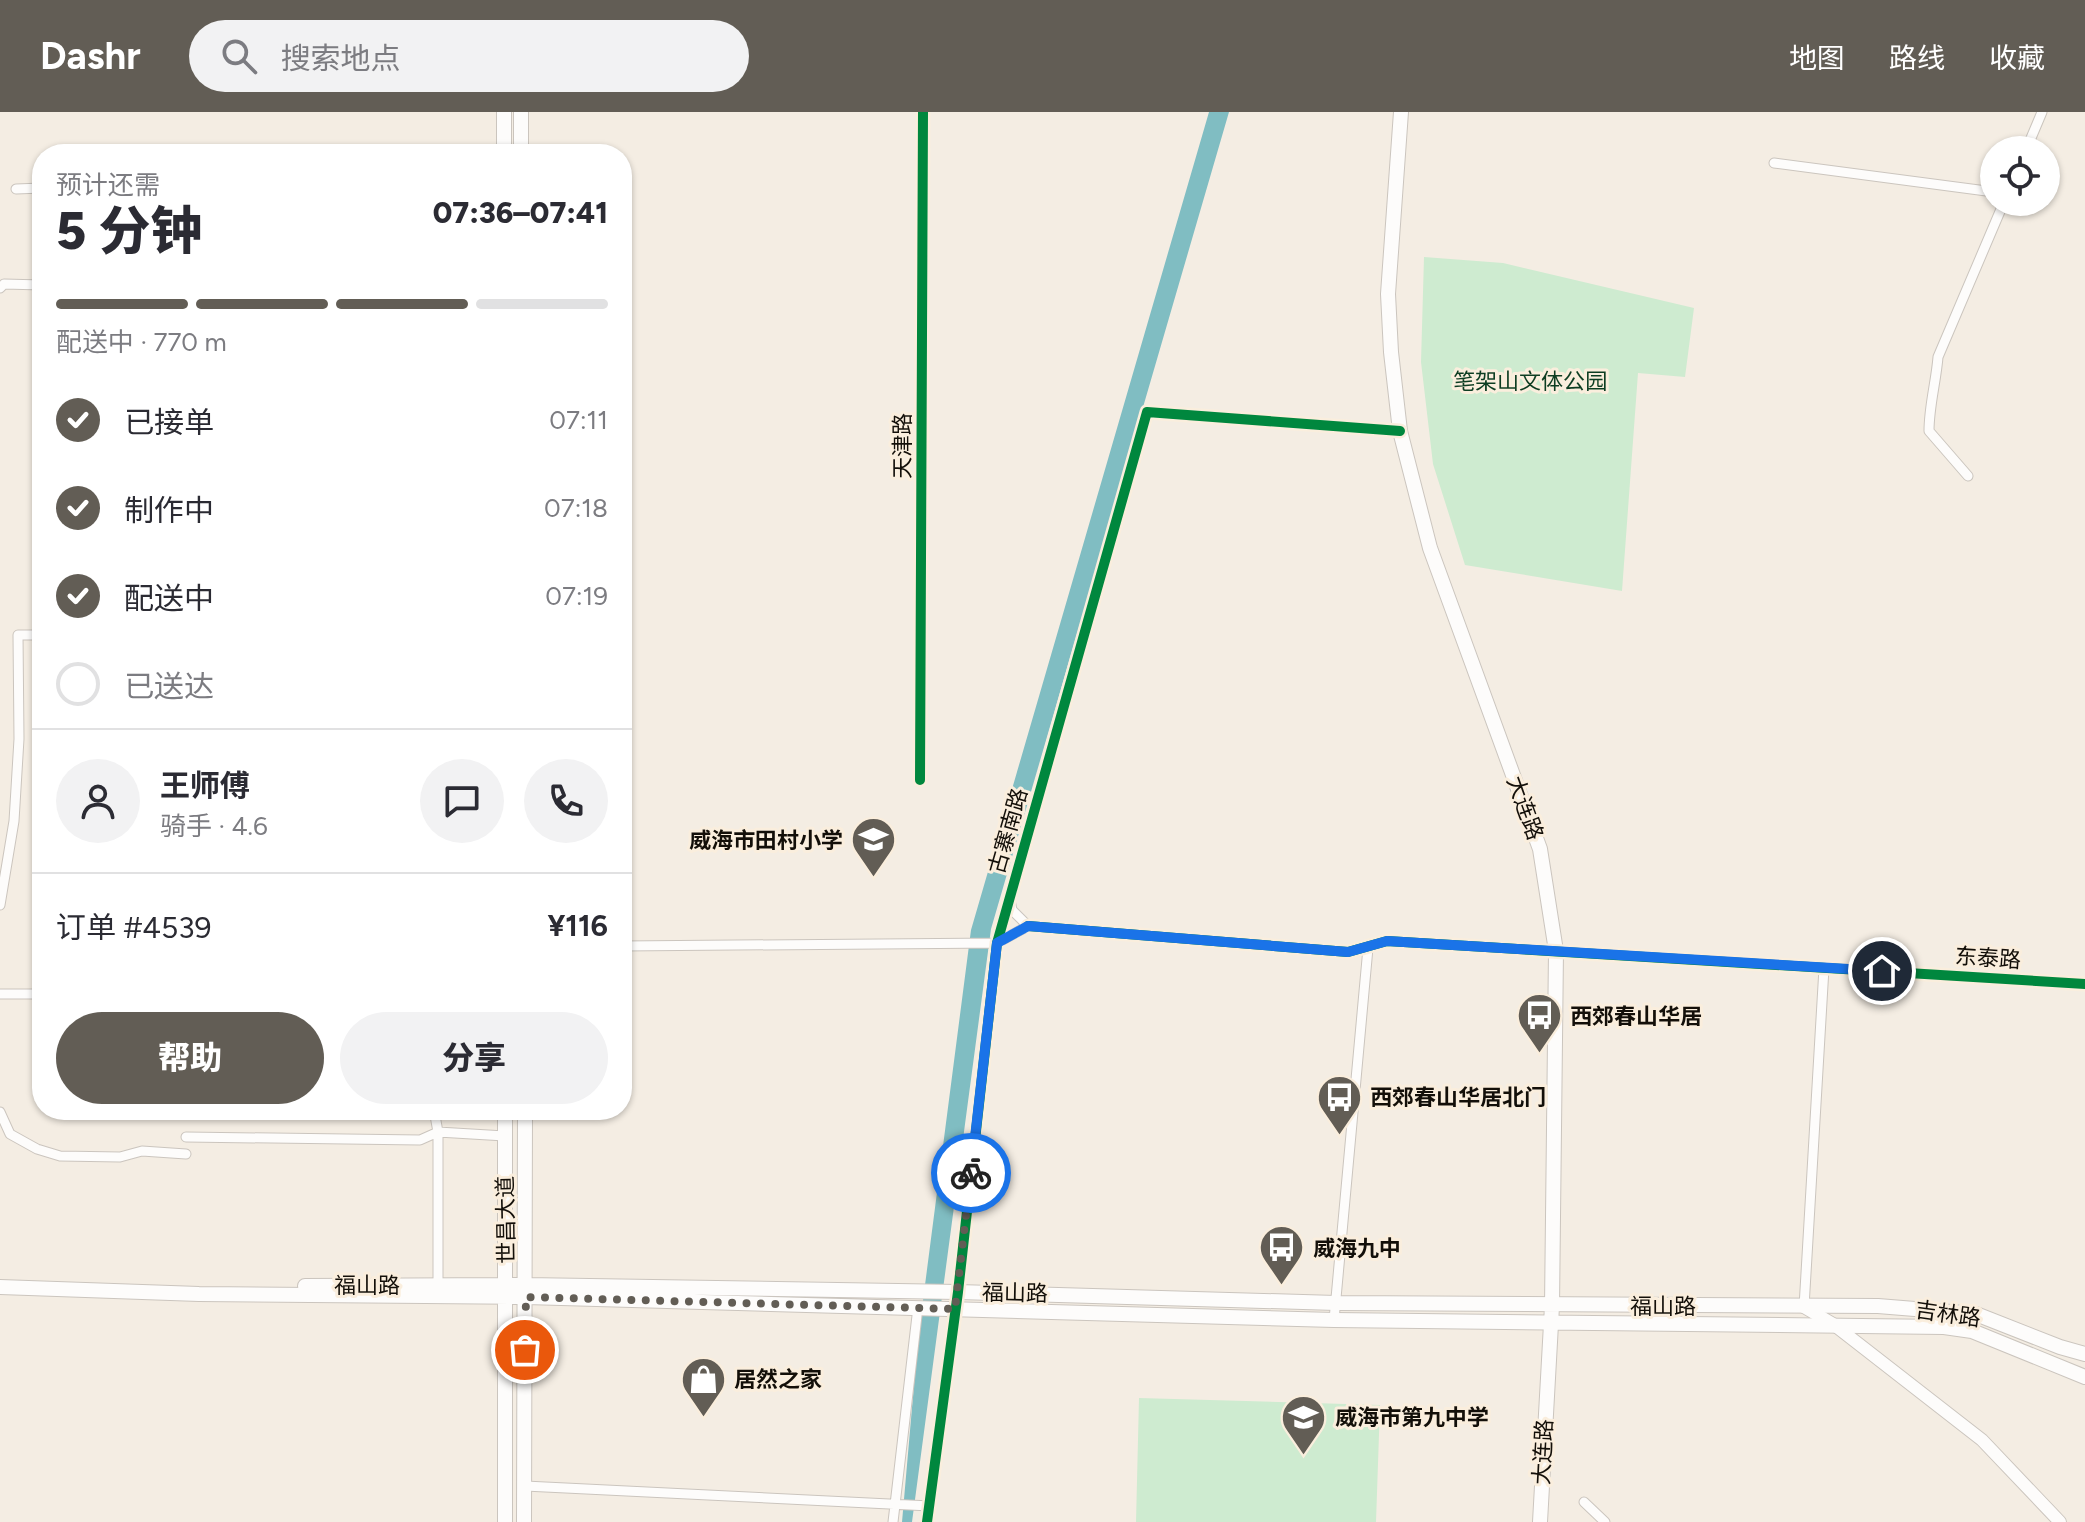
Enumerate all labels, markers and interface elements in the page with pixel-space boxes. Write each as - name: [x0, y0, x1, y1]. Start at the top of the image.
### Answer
- search box: [189, 20, 749, 92]
- text: Dashr: [40, 33, 141, 79]
- icon: search: [217, 34, 261, 78]
- text: 搜索地点: [281, 40, 401, 77]
- text: 地图: [1789, 41, 1845, 75]
- text: 路线: [1889, 41, 1945, 75]
- text: 收藏: [1989, 41, 2045, 75]
- map controls: [1980, 136, 2060, 216]
- button: locate: [1980, 136, 2060, 216]
- text: 预计还需: [56, 169, 160, 201]
- text: 07:36–07:41: [433, 194, 608, 231]
- text: 5 分钟: [56, 200, 203, 262]
- text: 配送中 · 770 m: [56, 326, 227, 358]
- park label: 笔架山文体公园: [1453, 368, 1607, 395]
- icon: check: [56, 398, 100, 442]
- text: 已接单: [124, 404, 214, 441]
- text: 07:11: [549, 404, 608, 436]
- street label: 天津路: [889, 413, 916, 479]
- icon: check: [56, 486, 100, 530]
- text: 制作中: [124, 492, 214, 529]
- text: 07:18: [544, 492, 608, 524]
- icon: check: [56, 574, 100, 618]
- text: 配送中: [124, 580, 214, 617]
- text: 07:19: [545, 580, 608, 612]
- text: 已送达: [124, 668, 214, 705]
- button: person: [56, 759, 140, 843]
- button: chat: [420, 759, 504, 843]
- button: phone: [524, 759, 608, 843]
- text: 王师傅: [160, 767, 250, 804]
- street label: 大连路: [1501, 772, 1549, 844]
- street label: 古寨南路: [983, 785, 1033, 877]
- text: 骑手 · 4.6: [160, 810, 268, 842]
- school or university icon: 威海市田村小学: [850, 816, 898, 879]
- place label: 威海市田村小学: [689, 827, 843, 854]
- text: ¥116: [547, 907, 608, 944]
- text: 订单 #4539: [56, 909, 211, 946]
- pin: [1848, 937, 1916, 1005]
- street label: 东泰路: [1954, 942, 2022, 974]
- icon: home: [1860, 949, 1904, 993]
- bus stop icon: 西郊春山华居: [1515, 992, 1563, 1055]
- place label: 西郊春山华居: [1570, 1003, 1702, 1030]
- button: 帮助: [56, 1012, 324, 1104]
- button: 分享: [340, 1012, 608, 1104]
- bus stop icon: 西郊春山华居北门: [1315, 1073, 1363, 1136]
- place label: 西郊春山华居北门: [1370, 1084, 1546, 1111]
- courier: [931, 1133, 1011, 1213]
- icon: bike: [949, 1151, 993, 1195]
- street label: 世昌大道: [492, 1176, 520, 1264]
- bus stop icon: 威海九中: [1258, 1224, 1306, 1287]
- place label: 威海九中: [1313, 1235, 1401, 1262]
- street label: 福山路: [334, 1272, 400, 1299]
- street label: 福山路: [982, 1279, 1048, 1307]
- street label: 福山路: [1630, 1293, 1696, 1320]
- street label: 吉林路: [1913, 1296, 1983, 1332]
- pin: [491, 1316, 559, 1384]
- icon: bag: [503, 1328, 547, 1372]
- shop icon: 居然之家: [679, 1355, 727, 1418]
- place label: 居然之家: [734, 1366, 822, 1393]
- school or university icon: 威海市第九中学: [1280, 1393, 1328, 1456]
- place label: 威海市第九中学: [1335, 1404, 1489, 1431]
- street label: 大连路: [1528, 1418, 1558, 1486]

